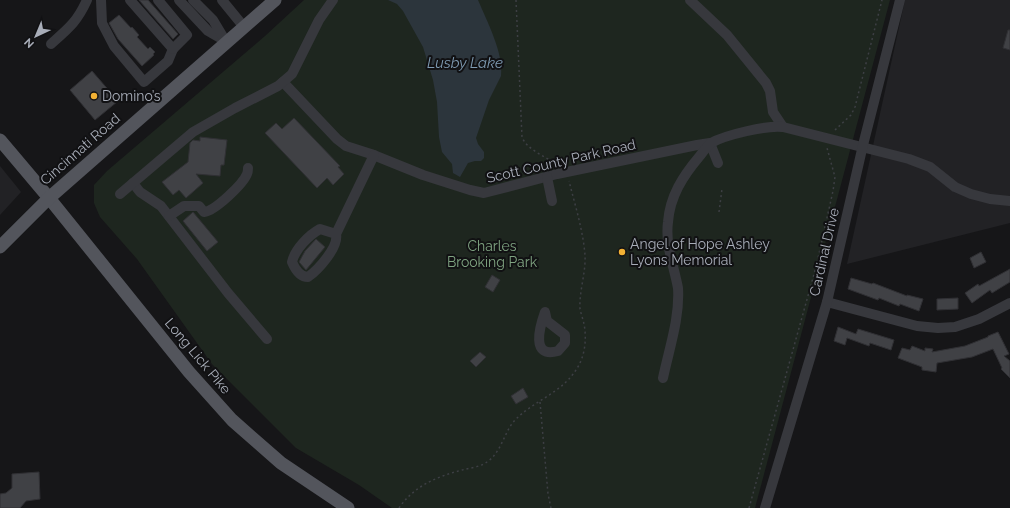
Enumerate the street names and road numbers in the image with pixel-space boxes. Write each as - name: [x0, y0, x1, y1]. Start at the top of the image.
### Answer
- street label: Cincinnati Road: [37, 110, 123, 188]
- street label: Scott County Park Road: [485, 136, 637, 186]
- street label: Cardinal Drive: [806, 206, 842, 298]
- street label: Long Lick Pike: [162, 315, 234, 397]

